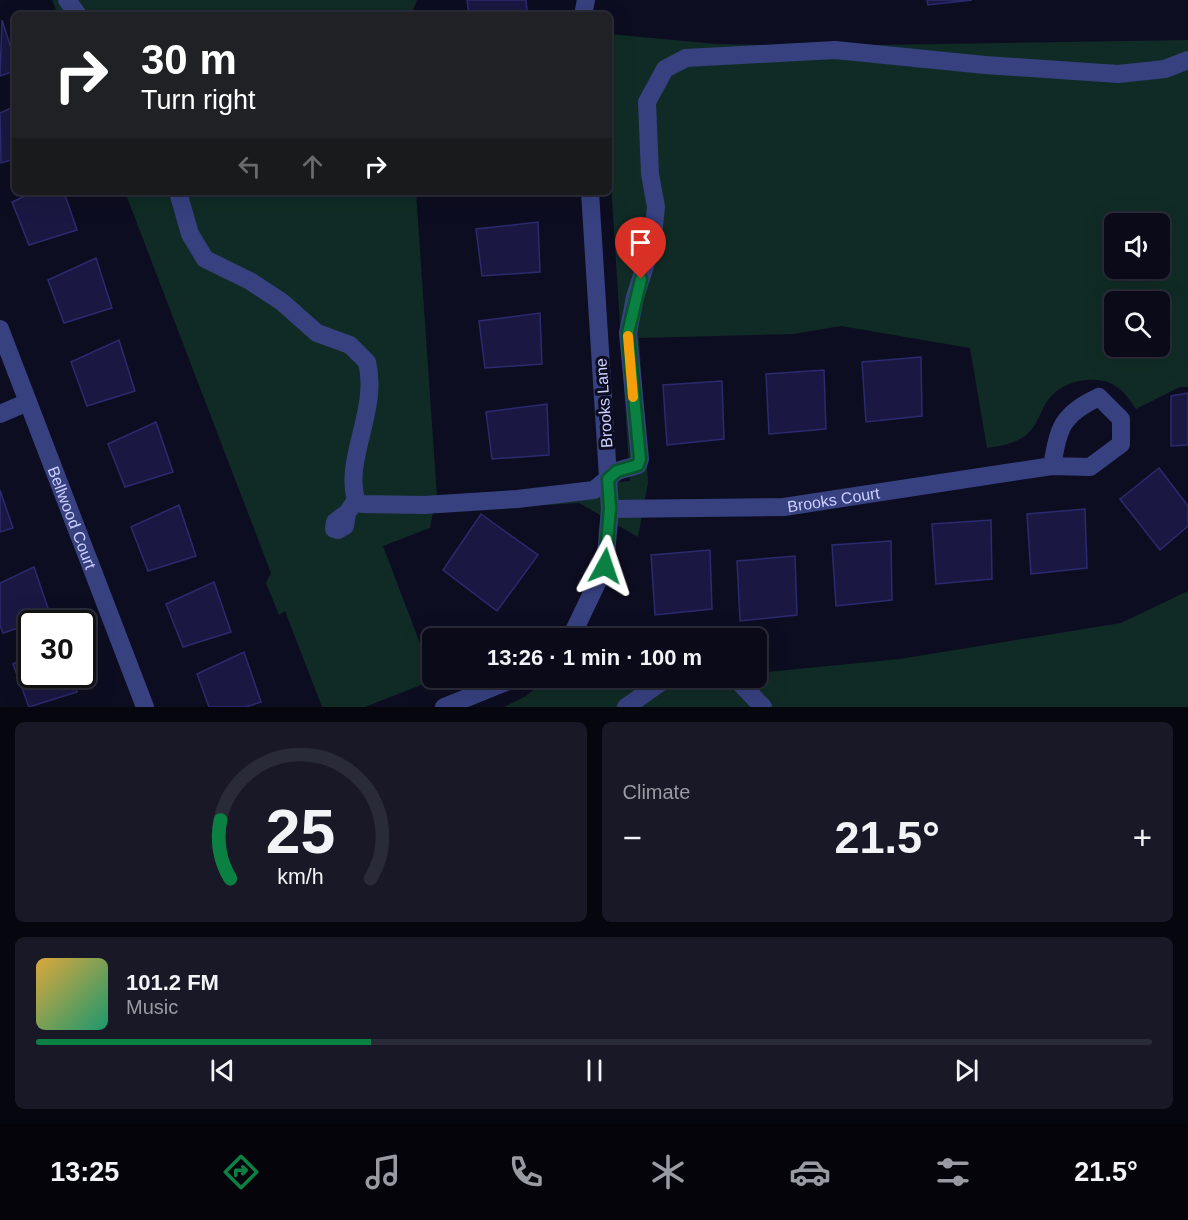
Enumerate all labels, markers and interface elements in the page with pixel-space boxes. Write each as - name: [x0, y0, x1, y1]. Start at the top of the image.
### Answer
- icon: right: [42, 36, 120, 114]
- text: 30 m: [141, 36, 237, 83]
- text: Turn right: [141, 85, 256, 115]
- icon: left: [233, 150, 266, 183]
- icon: ahead: [296, 150, 329, 183]
- icon: right: [359, 150, 392, 183]
- map controls: [1104, 213, 1170, 357]
- button: sound: [1104, 213, 1170, 279]
- pin: [615, 217, 666, 279]
- icon: arrive: [624, 226, 657, 259]
- button: search: [1104, 291, 1170, 357]
- street label: Brooks Lane: [592, 358, 616, 448]
- street label: Bellwood Court: [45, 464, 100, 572]
- street label: Brooks Court: [786, 484, 881, 515]
- position arrow: [573, 534, 637, 598]
- speed limit sign: 30: [18, 610, 96, 688]
- text: 13:26 · 1 min · 100 m: [487, 645, 702, 670]
- text: Climate: [623, 781, 690, 803]
- text: 25: [266, 797, 335, 866]
- text: 21.5°: [834, 812, 940, 863]
- text: −: [623, 819, 642, 856]
- text: +: [1133, 819, 1152, 856]
- text: km/h: [278, 865, 324, 889]
- text: 101.2 FM: [126, 970, 219, 995]
- text: Music: [126, 996, 178, 1018]
- icon: previous: [206, 1054, 239, 1087]
- icon: pause: [578, 1054, 611, 1087]
- icon: next: [950, 1054, 983, 1087]
- icon: directions: [220, 1151, 262, 1193]
- icon: music: [362, 1151, 404, 1193]
- icon: phone: [505, 1151, 547, 1193]
- icon: climate: [647, 1151, 689, 1193]
- icon: car: [789, 1151, 831, 1193]
- icon: filters: [932, 1151, 974, 1193]
- text: 13:25: [50, 1157, 119, 1187]
- text: 21.5°: [1074, 1157, 1138, 1187]

